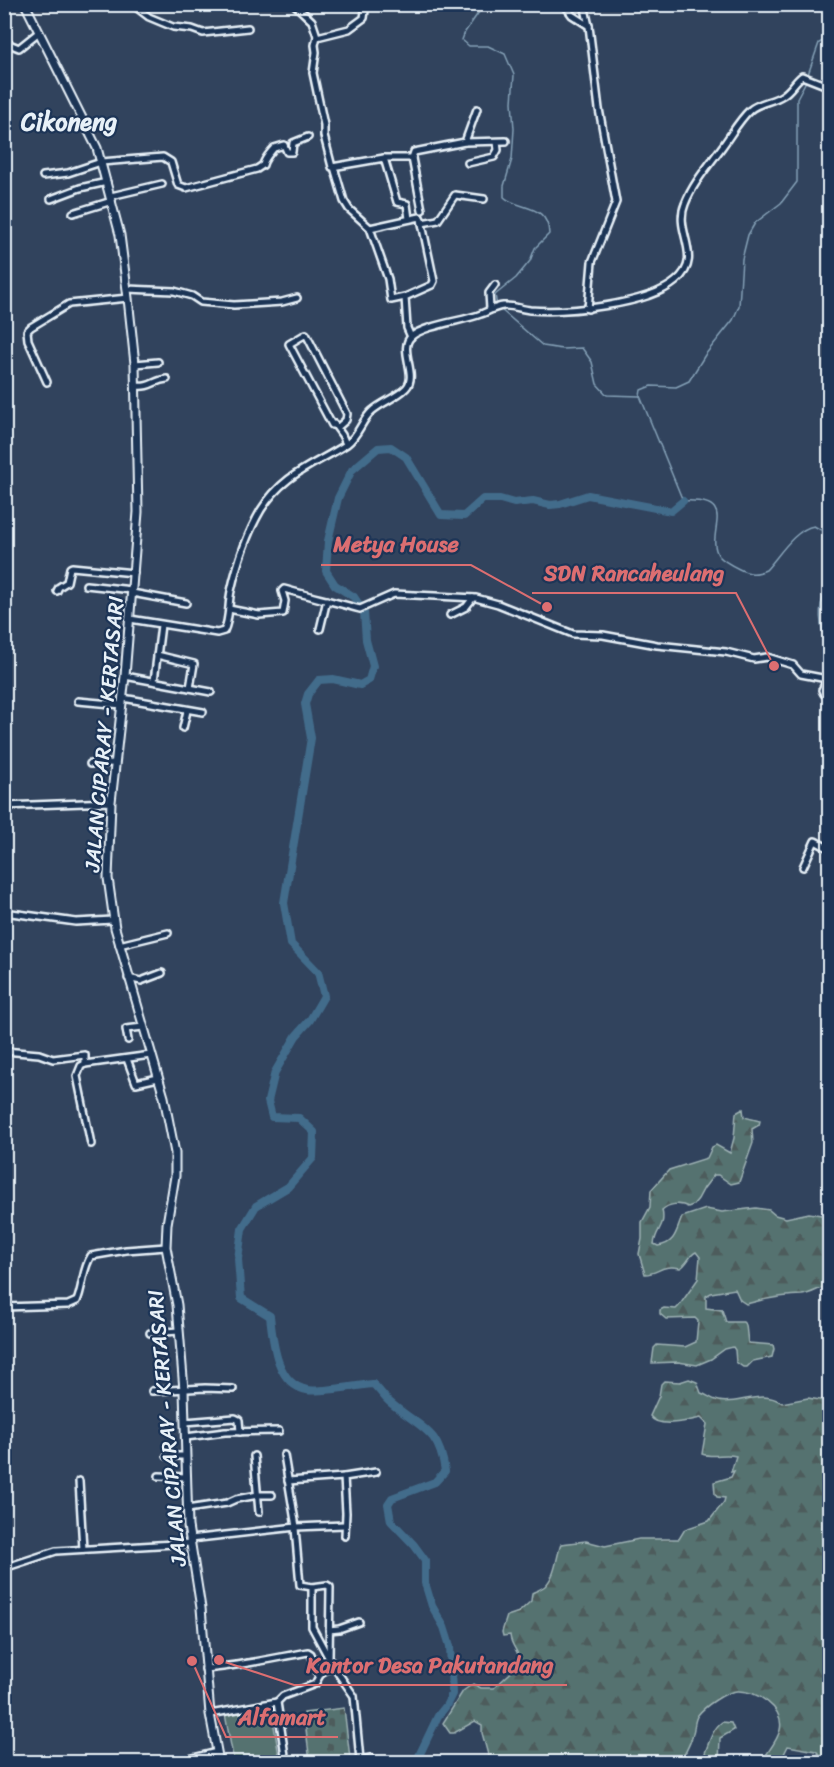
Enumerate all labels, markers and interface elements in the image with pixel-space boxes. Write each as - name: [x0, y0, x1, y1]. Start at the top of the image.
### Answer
- district label: Cikoneng: [20, 101, 117, 143]
- callout: Metya House: [321, 525, 471, 565]
- text: Metya House: [332, 525, 460, 564]
- callout: SDN Rancaheulang: [532, 553, 736, 593]
- text: SDN Rancaheulang: [543, 554, 724, 593]
- street label: JALAN CIPARAY - KERTASARI: [73, 594, 135, 875]
- street label: JALAN CIPARAY - KERTASARI: [136, 1288, 198, 1569]
- callout: Kantor Desa Pakutandang: [294, 1645, 567, 1685]
- text: Kantor Desa Pakutandang: [305, 1646, 554, 1685]
- callout: Alfamart: [226, 1697, 338, 1737]
- text: Alfamart: [237, 1698, 326, 1737]

